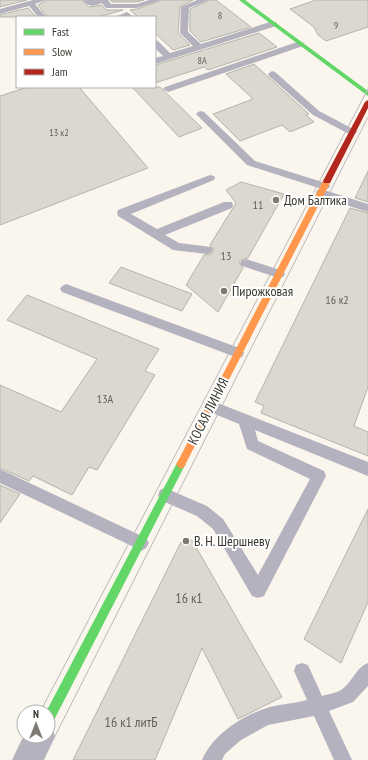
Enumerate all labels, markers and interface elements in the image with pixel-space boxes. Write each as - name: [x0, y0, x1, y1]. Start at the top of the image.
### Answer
- house number: 8: [218, 9, 222, 22]
- legend: [16, 16, 156, 88]
- house number: 9: [334, 19, 338, 32]
- text: Fast: [52, 24, 70, 39]
- text: Slow: [52, 44, 73, 59]
- house number: 8А: [197, 54, 207, 67]
- text: Jam: [51, 64, 68, 79]
- house number: 13 к2: [49, 126, 69, 139]
- place label: Дом Балтика: [284, 191, 347, 209]
- marker: Дом Балтика: [271, 195, 281, 205]
- house number: 11: [253, 197, 263, 212]
- house number: 13: [221, 248, 231, 263]
- place label: Пирожковая: [232, 282, 293, 300]
- marker: Пирожковая: [219, 286, 229, 296]
- house number: 16 к2: [325, 292, 349, 307]
- street label: КОСАЯ ЛИНИЯ: [183, 375, 233, 447]
- house number: 13А: [97, 391, 114, 406]
- place label: В. Н. Шершневу: [194, 532, 271, 550]
- marker: В. Н. Шершневу: [181, 536, 191, 546]
- house number: 16 к1: [175, 589, 203, 607]
- north arrow: [16, 704, 56, 744]
- text: N: [33, 707, 39, 721]
- house number: 16 к1 литБ: [105, 713, 157, 731]

